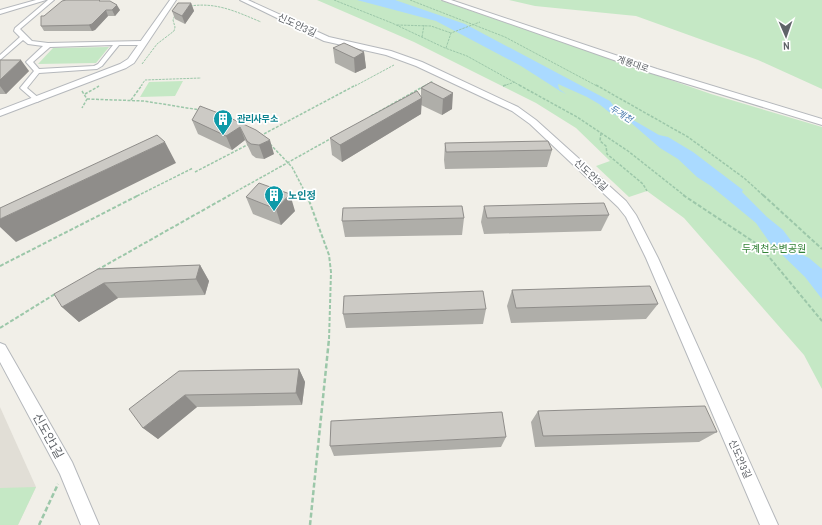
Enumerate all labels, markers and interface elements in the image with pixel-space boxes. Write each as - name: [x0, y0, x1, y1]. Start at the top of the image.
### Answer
- street label: 신도안3길: [276, 10, 318, 40]
- north arrow: [766, 16, 806, 56]
- text: N: [783, 39, 790, 53]
- street label: 계룡대로: [615, 53, 651, 75]
- water label: 두계천: [607, 102, 635, 126]
- building icon: 관리사무소: [212, 108, 234, 136]
- place label: 관리사무소: [237, 113, 278, 125]
- street label: 신도안3길: [571, 156, 611, 194]
- building icon: 노인정: [263, 184, 285, 212]
- place label: 노인정: [288, 189, 316, 202]
- park label: 두계천수변공원: [742, 242, 806, 255]
- street label: 신도안1길: [29, 410, 67, 462]
- street label: 신도안3길: [726, 437, 754, 481]

